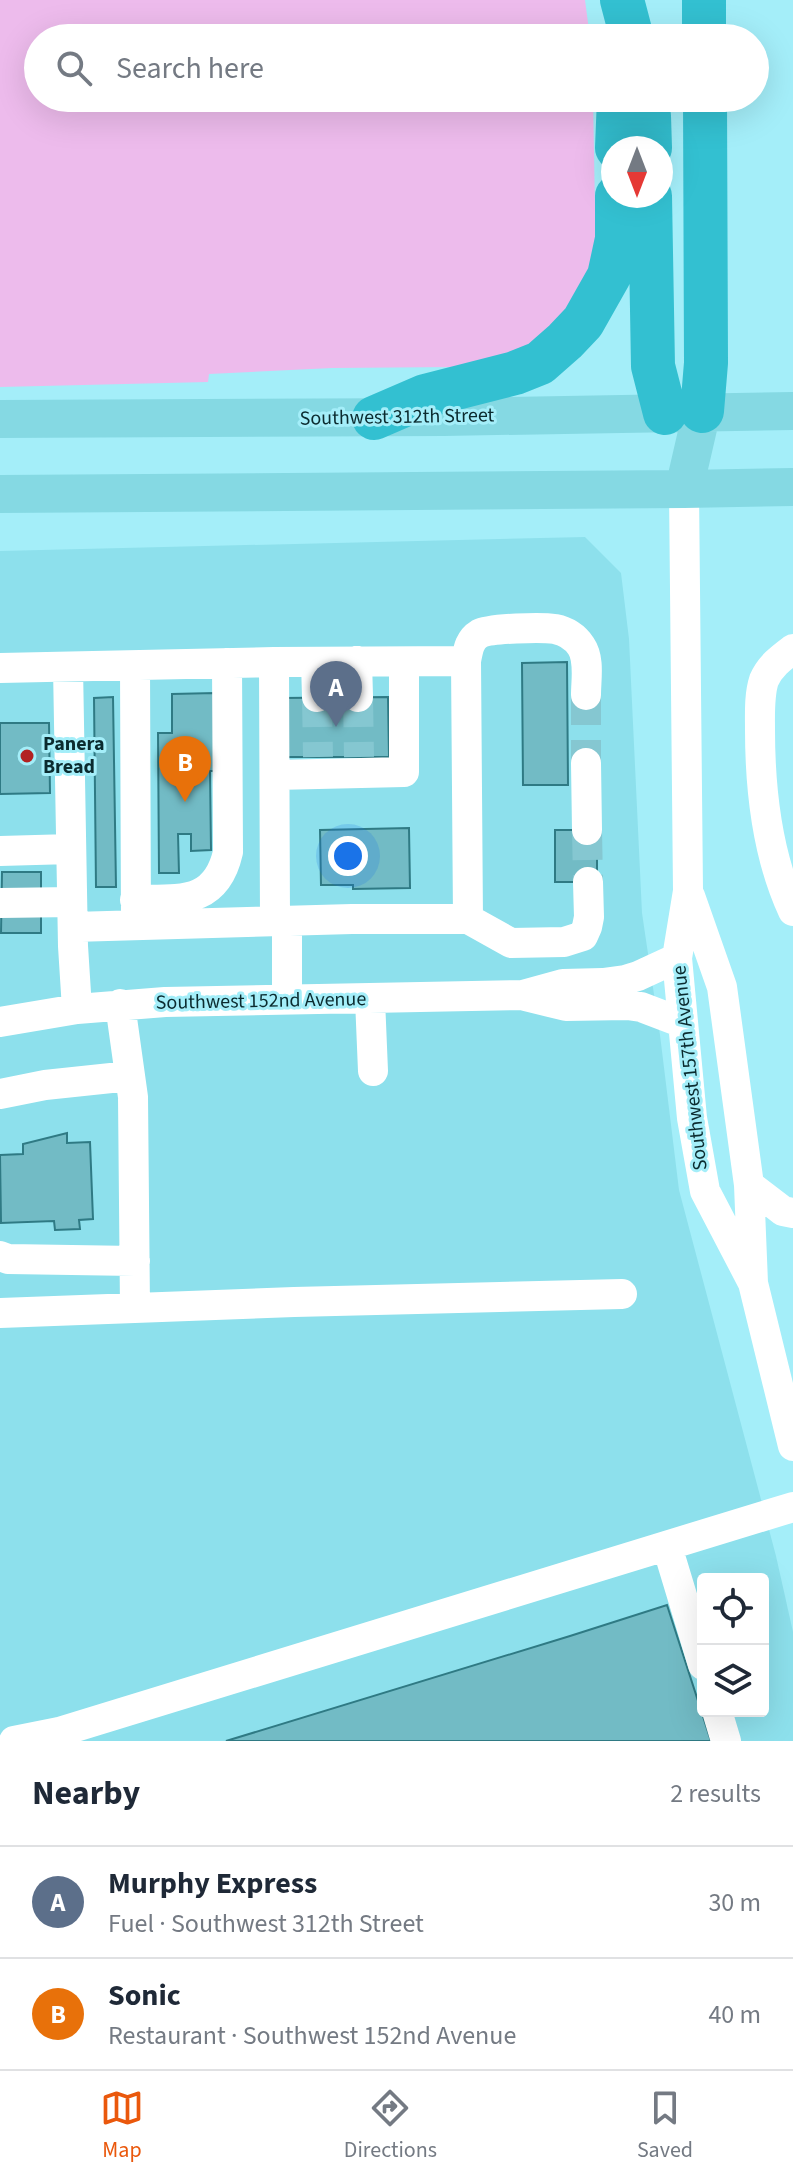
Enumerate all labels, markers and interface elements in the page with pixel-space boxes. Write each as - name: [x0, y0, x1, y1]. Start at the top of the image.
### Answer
- search box: [24, 24, 769, 112]
- icon: search: [52, 46, 96, 90]
- text: Search here: [116, 47, 264, 90]
- north arrow: [601, 136, 673, 208]
- street label: Southwest 312th Street: [299, 401, 495, 433]
- pin: A: [310, 661, 362, 727]
- place label: Panera Bread: [43, 730, 105, 781]
- pin: B: [159, 736, 211, 802]
- marker: Panera Bread: [18, 747, 36, 765]
- your location: [328, 836, 368, 876]
- street label: Southwest 157th Avenue: [665, 964, 715, 1172]
- street label: Southwest 152nd Avenue: [156, 985, 367, 1017]
- map controls: [697, 1573, 769, 1717]
- button: locate: [697, 1573, 769, 1645]
- button: layers: [697, 1645, 769, 1717]
- text: Nearby: [32, 1769, 140, 1818]
- text: 2 results: [670, 1775, 761, 1812]
- text: Murphy Express: [108, 1862, 317, 1905]
- text: A: [51, 1884, 65, 1921]
- text: 30 m: [708, 1884, 761, 1921]
- text: Fuel · Southwest 312th Street: [108, 1905, 424, 1942]
- text: Sonic: [108, 1974, 181, 2017]
- text: B: [50, 1996, 66, 2033]
- text: 40 m: [708, 1996, 761, 2033]
- text: Restaurant · Southwest 152nd Avenue: [108, 2017, 516, 2054]
- tab: Map: [100, 2086, 144, 2166]
- tab: Directions: [344, 2086, 437, 2166]
- tab: Saved: [637, 2086, 693, 2166]

